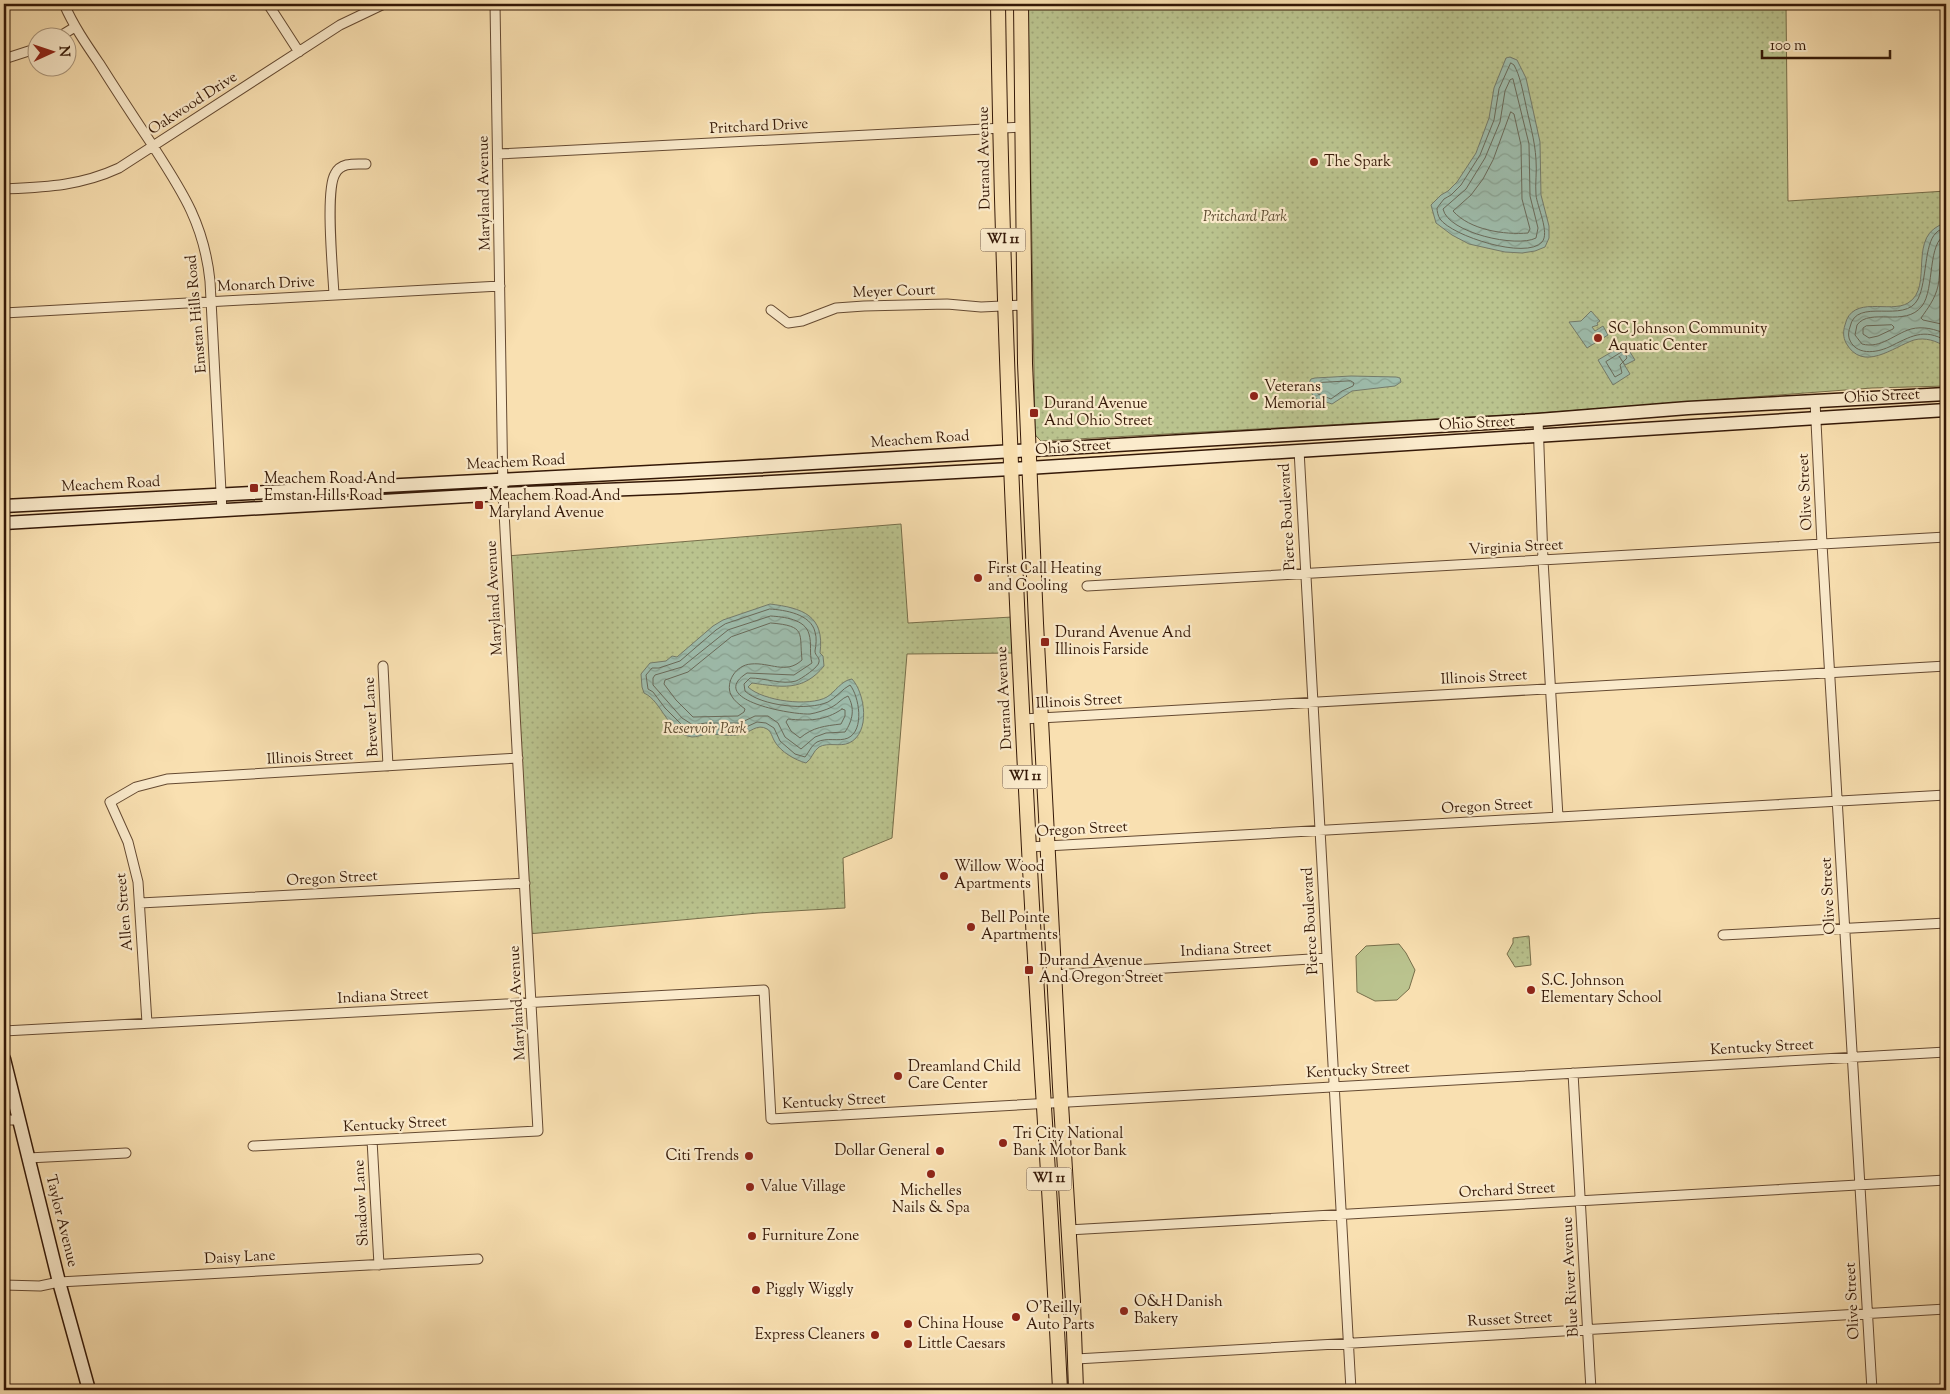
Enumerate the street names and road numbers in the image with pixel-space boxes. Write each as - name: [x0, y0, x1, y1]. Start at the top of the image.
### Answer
- street label: Oakwood Drive: [144, 67, 242, 141]
- street label: Durand Avenue: [974, 106, 996, 210]
- street label: Pritchard Drive: [709, 114, 809, 140]
- street label: Maryland Avenue: [473, 135, 497, 251]
- road number: WI 11: [980, 228, 1026, 252]
- street label: Emstan Hills Road: [181, 253, 213, 374]
- street label: Monarch Drive: [217, 272, 315, 298]
- street label: Meyer Court: [852, 280, 936, 304]
- street label: Ohio Street: [1844, 385, 1920, 409]
- street label: Ohio Street: [1439, 412, 1515, 436]
- street label: Meachem Road: [870, 426, 971, 454]
- street label: Ohio Street: [1034, 435, 1112, 461]
- street label: Meachem Road: [466, 450, 566, 476]
- street label: Olive Street: [1793, 453, 1819, 531]
- street label: Pierce Boulevard: [1275, 462, 1301, 571]
- street label: Meachem Road: [61, 472, 161, 498]
- street label: Virginia Street: [1468, 535, 1564, 561]
- street label: Maryland Avenue: [482, 540, 508, 656]
- street label: Durand Avenue: [992, 646, 1018, 750]
- street label: Illinois Street: [1440, 665, 1528, 691]
- street label: Brewer Lane: [359, 676, 385, 758]
- street label: Illinois Street: [1035, 689, 1123, 715]
- street label: Illinois Street: [266, 745, 354, 771]
- road number: WI 11: [1002, 766, 1048, 789]
- street label: Oregon Street: [1441, 794, 1533, 820]
- street label: Oregon Street: [1036, 817, 1128, 843]
- street label: Olive Street: [1816, 857, 1842, 935]
- street label: Oregon Street: [286, 866, 378, 892]
- street label: Pierce Boulevard: [1298, 866, 1324, 975]
- street label: Allen Street: [111, 872, 139, 952]
- street label: Indiana Street: [1180, 937, 1272, 963]
- street label: Maryland Avenue: [505, 945, 531, 1061]
- street label: Indiana Street: [337, 984, 429, 1010]
- street label: Kentucky Street: [1710, 1035, 1814, 1061]
- street label: Kentucky Street: [1306, 1058, 1410, 1084]
- street label: Kentucky Street: [782, 1089, 886, 1115]
- street label: Kentucky Street: [343, 1112, 447, 1138]
- street label: Shadow Lane: [349, 1159, 375, 1247]
- road number: WI 11: [1026, 1168, 1072, 1190]
- street label: Taylor Avenue: [39, 1173, 83, 1269]
- street label: Orchard Street: [1458, 1178, 1556, 1204]
- street label: Blue River Avenue: [1557, 1216, 1585, 1338]
- street label: Daisy Lane: [204, 1246, 276, 1270]
- street label: Olive Street: [1840, 1262, 1866, 1340]
- street label: Russet Street: [1467, 1307, 1553, 1333]

